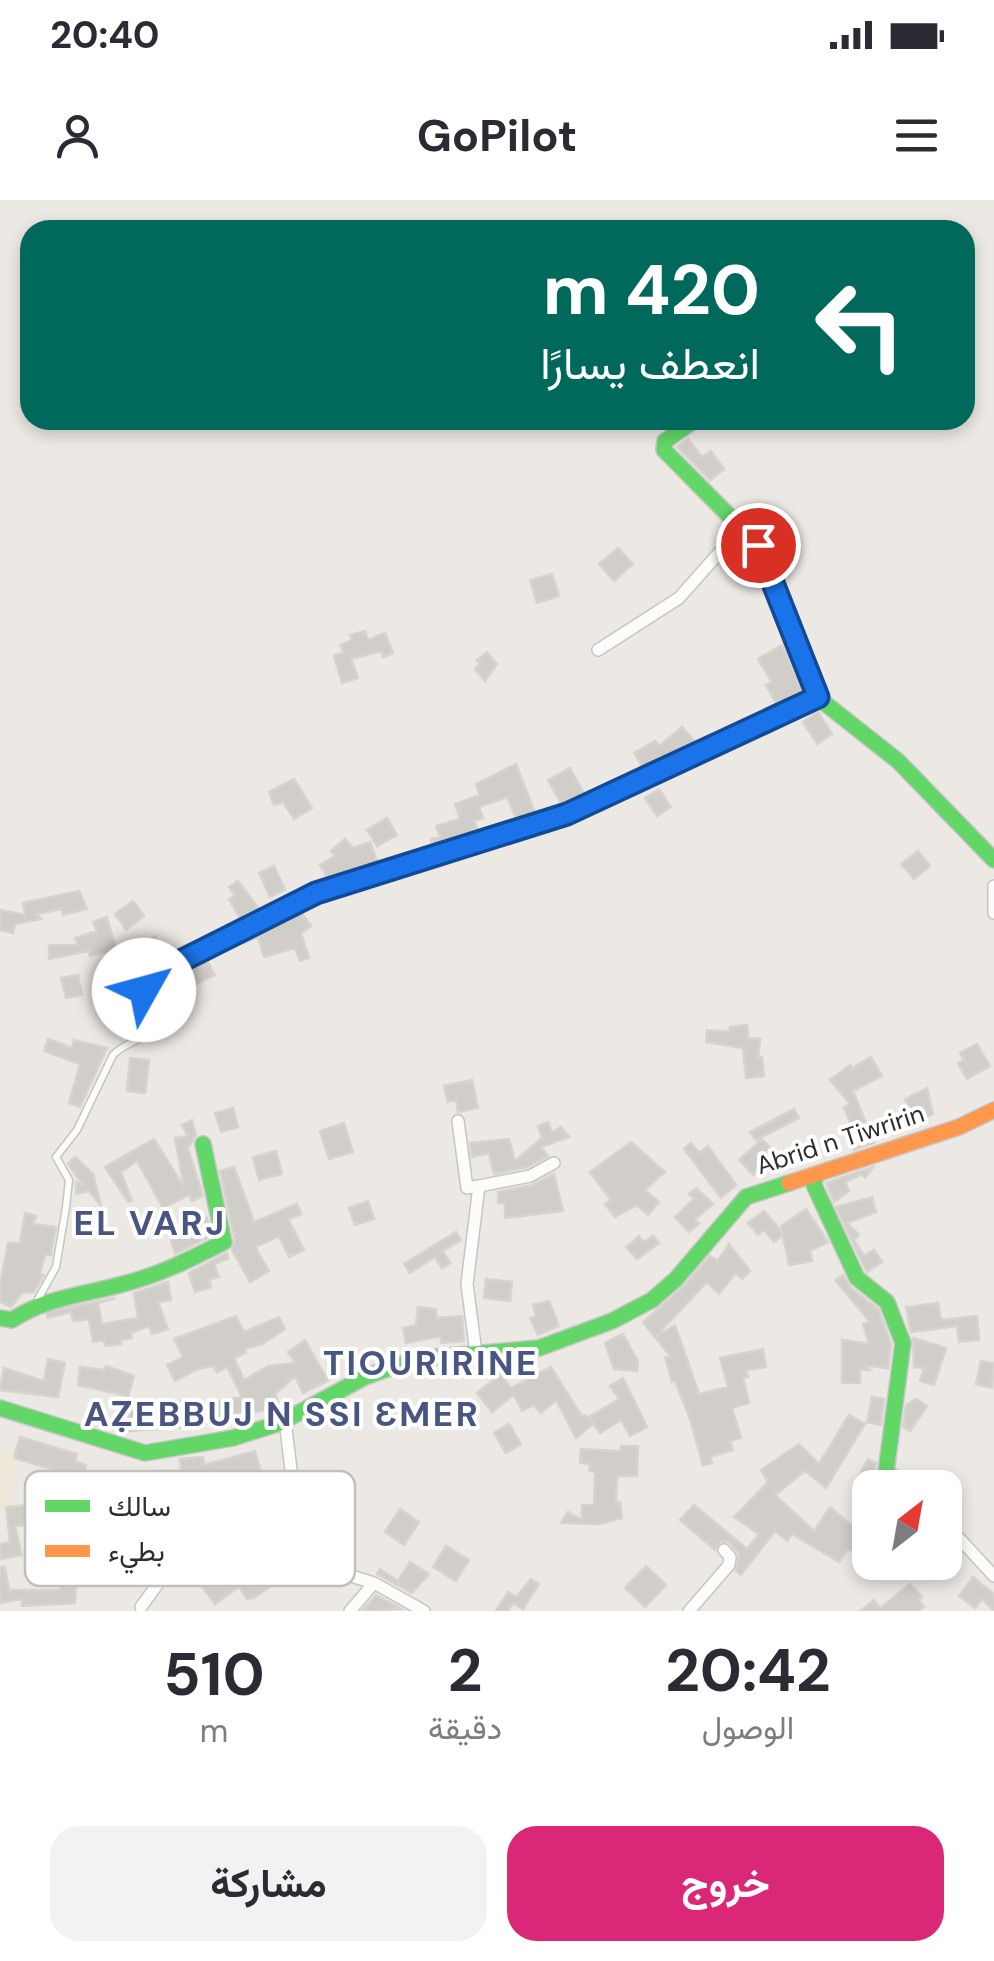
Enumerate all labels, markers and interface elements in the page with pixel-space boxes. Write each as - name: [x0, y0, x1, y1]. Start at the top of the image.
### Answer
- text: 20:40: [50, 10, 160, 60]
- text: GoPilot: [417, 106, 577, 165]
- icon: person: [50, 108, 105, 163]
- icon: menu: [889, 108, 944, 163]
- text: 420 m: [543, 245, 760, 336]
- icon: left: [795, 260, 925, 390]
- text: انعطف يسارًا: [540, 334, 760, 393]
- pin: [716, 503, 801, 588]
- icon: arrive: [731, 518, 786, 573]
- position arrow: [92, 938, 196, 1042]
- street label: Abrid n Tiwririn: [752, 1097, 928, 1182]
- district label: EL VARJ: [73, 1200, 227, 1246]
- district label: TIOURIRINE: [323, 1340, 539, 1386]
- district label: AẒEBBUJ N SSI ƐMER: [84, 1391, 480, 1437]
- north arrow: [852, 1470, 962, 1580]
- map controls: [852, 1470, 962, 1580]
- legend: [25, 1471, 355, 1586]
- text: سالك: [108, 1488, 171, 1525]
- text: بطيء: [108, 1533, 165, 1574]
- text: 2: [448, 1631, 482, 1710]
- text: 20:42: [665, 1631, 831, 1710]
- text: 510: [163, 1635, 265, 1714]
- text: دقيقة: [428, 1707, 502, 1749]
- text: الوصول: [702, 1707, 794, 1749]
- text: m: [200, 1710, 228, 1752]
- button: مشاركة: [50, 1826, 487, 1941]
- button: خروج: [507, 1826, 944, 1941]

